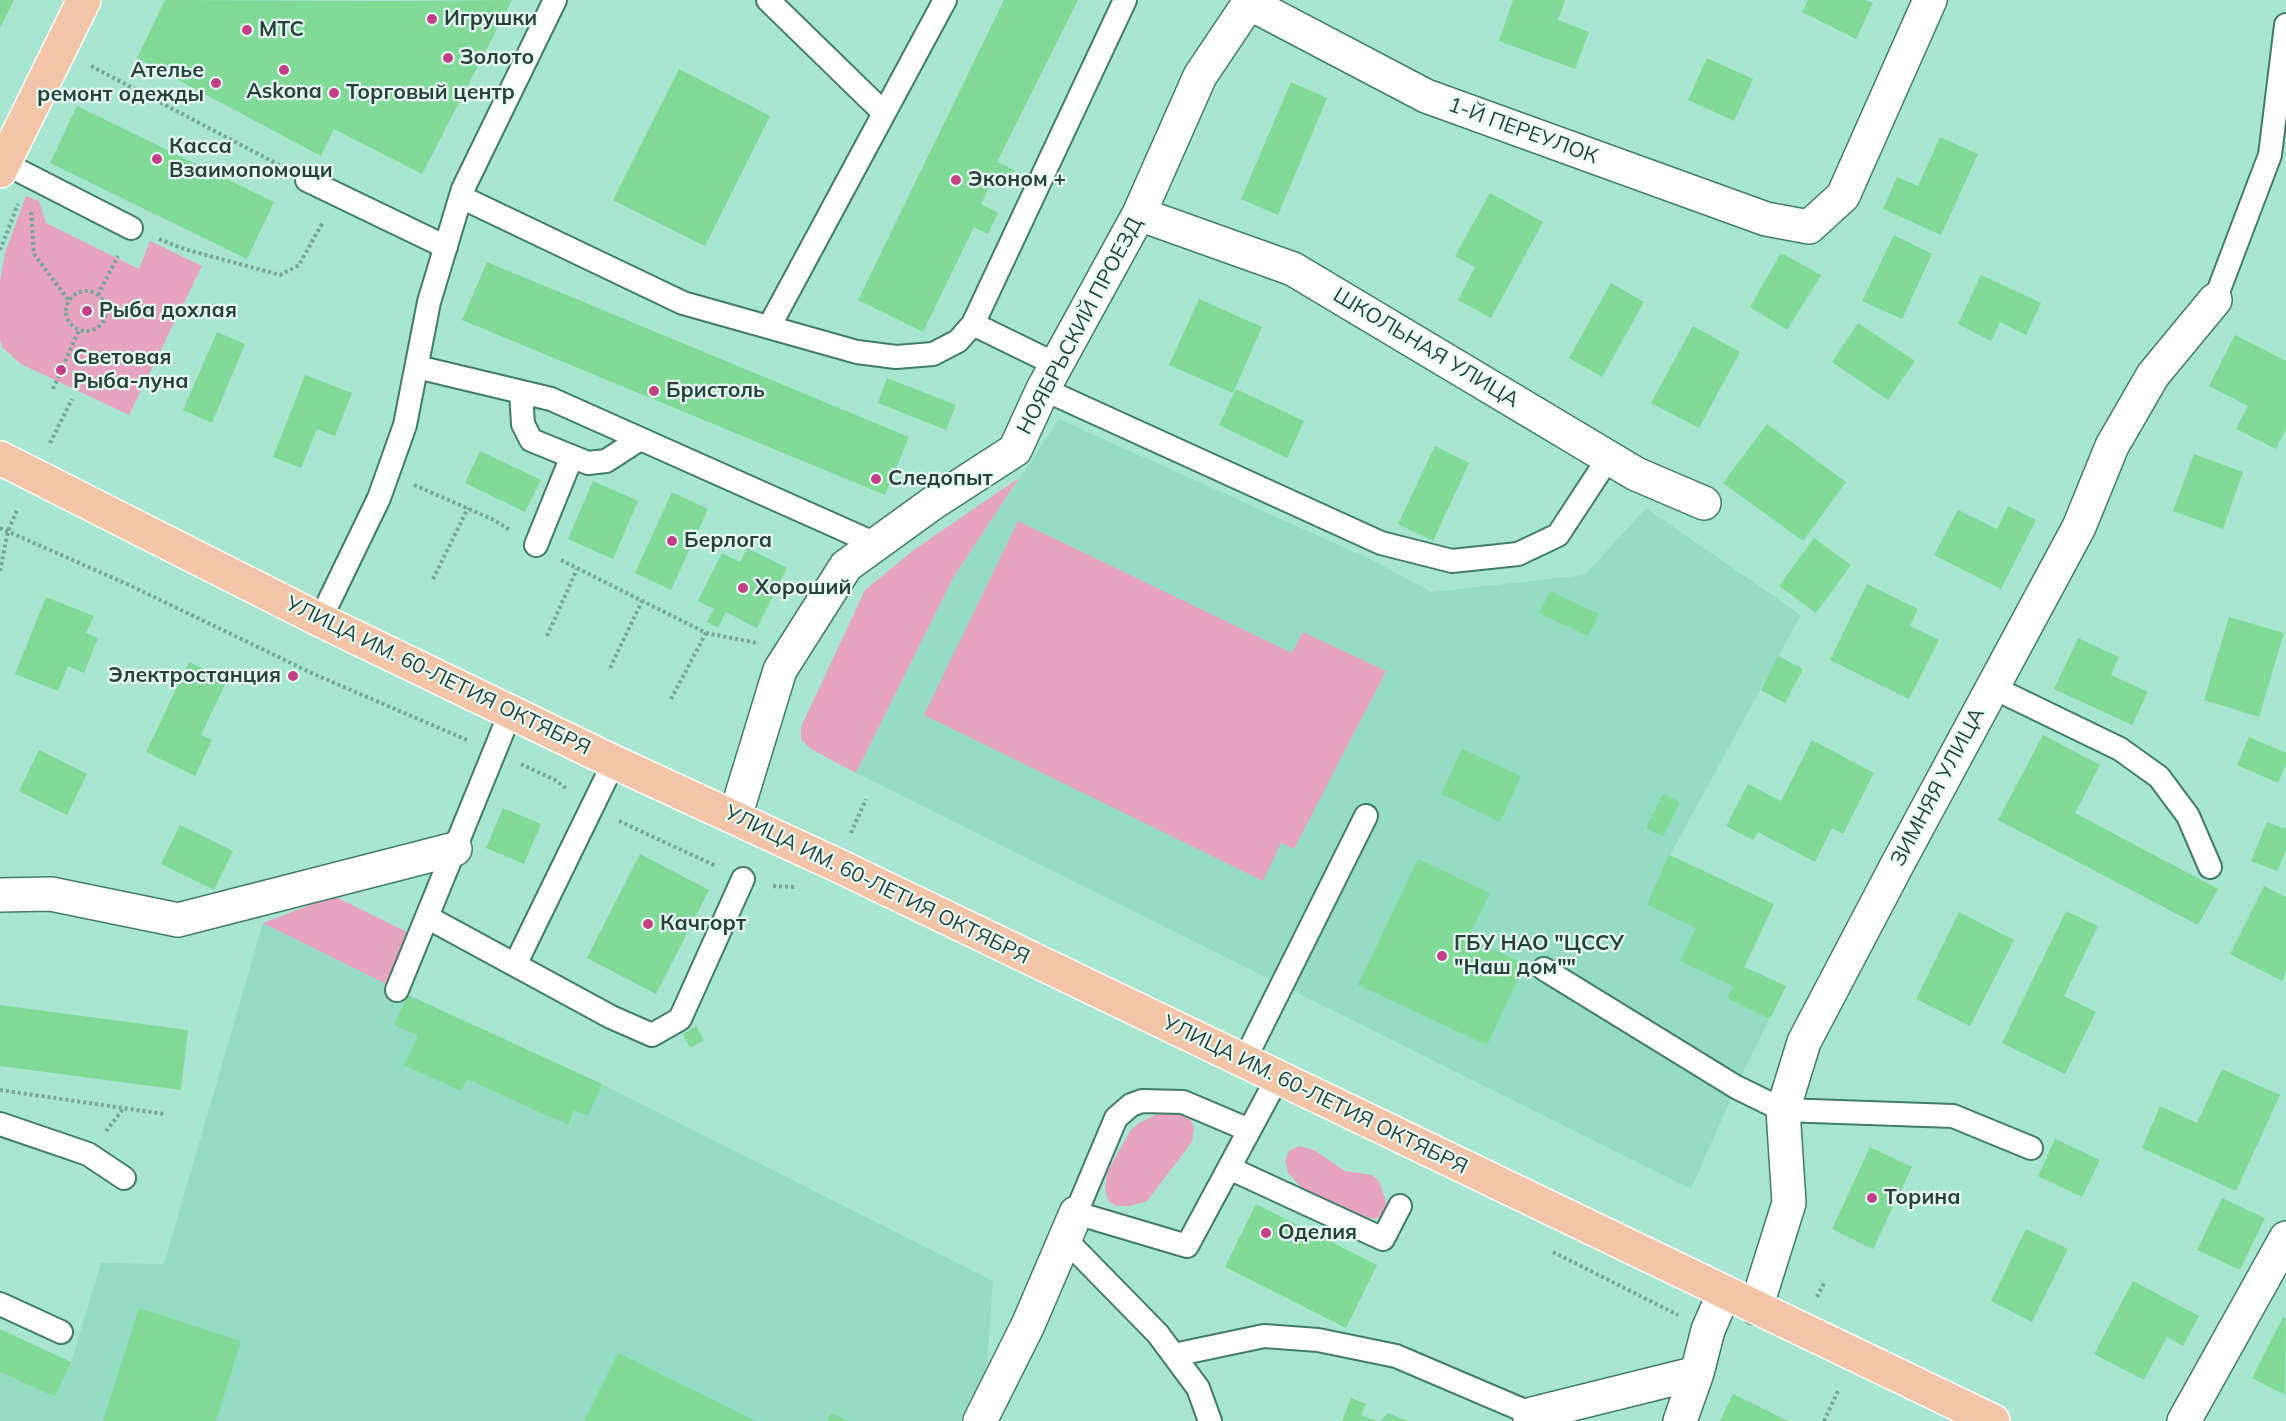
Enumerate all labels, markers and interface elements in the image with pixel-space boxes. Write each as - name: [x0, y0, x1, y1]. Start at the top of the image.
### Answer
- place label: Игрушки: [444, 6, 537, 32]
- marker: Игрушки: [425, 12, 439, 26]
- place label: МТС: [259, 17, 304, 43]
- marker: МТС: [240, 23, 254, 37]
- place label: Золото: [460, 45, 534, 71]
- marker: Золото: [441, 51, 455, 65]
- place label: Ателье ремонт одежды: [37, 58, 204, 108]
- marker: Askona: [277, 63, 291, 77]
- marker: Ателье ремонт одежды: [209, 76, 223, 90]
- place label: Askona: [246, 79, 322, 105]
- place label: Торговый центр: [346, 80, 515, 106]
- marker: Торговый центр: [327, 86, 341, 100]
- street label: 1-Й ПЕРЕУЛОК: [1445, 92, 1601, 170]
- place label: Касса Взаимопомощи: [169, 134, 333, 184]
- marker: Касса Взаимопомощи: [150, 152, 164, 166]
- place label: Эконом +: [968, 167, 1066, 193]
- marker: Эконом +: [949, 173, 963, 187]
- street label: НОЯБРЬСКИЙ ПРОЕЗД: [1012, 213, 1148, 439]
- street label: ШКОЛЬНАЯ УЛИЦА: [1329, 283, 1523, 413]
- place label: Рыба дохлая: [99, 298, 237, 324]
- marker: Рыба дохлая: [80, 304, 94, 318]
- place label: Световая Рыба-луна: [73, 345, 189, 395]
- marker: Световая Рыба-луна: [54, 363, 68, 377]
- place label: Бристоль: [666, 378, 765, 404]
- marker: Бристоль: [647, 384, 661, 398]
- place label: Следопыт: [888, 466, 993, 492]
- marker: Следопыт: [869, 472, 883, 486]
- place label: Берлога: [684, 528, 772, 554]
- marker: Берлога: [665, 534, 679, 548]
- place label: Хороший: [755, 575, 851, 601]
- marker: Хороший: [736, 581, 750, 595]
- street label: УЛИЦА ИМ. 60-ЛЕТИЯ ОКТЯБРЯ: [281, 591, 595, 761]
- place label: Электростанция: [108, 663, 281, 689]
- marker: Электростанция: [286, 669, 300, 683]
- street label: ЗИМНЯЯ УЛИЦА: [1886, 703, 1990, 871]
- street label: УЛИЦА ИМ. 60-ЛЕТИЯ ОКТЯБРЯ: [720, 800, 1034, 970]
- place label: Качгорт: [660, 911, 746, 937]
- marker: Качгорт: [641, 917, 655, 931]
- place label: ГБУ НАО "ЦССУ "Наш дом"": [1454, 931, 1624, 981]
- marker: ГБУ НАО "ЦССУ "Наш дом"": [1435, 949, 1449, 963]
- street label: УЛИЦА ИМ. 60-ЛЕТИЯ ОКТЯБРЯ: [1158, 1010, 1472, 1180]
- place label: Торина: [1884, 1185, 1961, 1211]
- marker: Торина: [1865, 1191, 1879, 1205]
- place label: Оделия: [1278, 1220, 1357, 1246]
- marker: Оделия: [1259, 1226, 1273, 1240]

